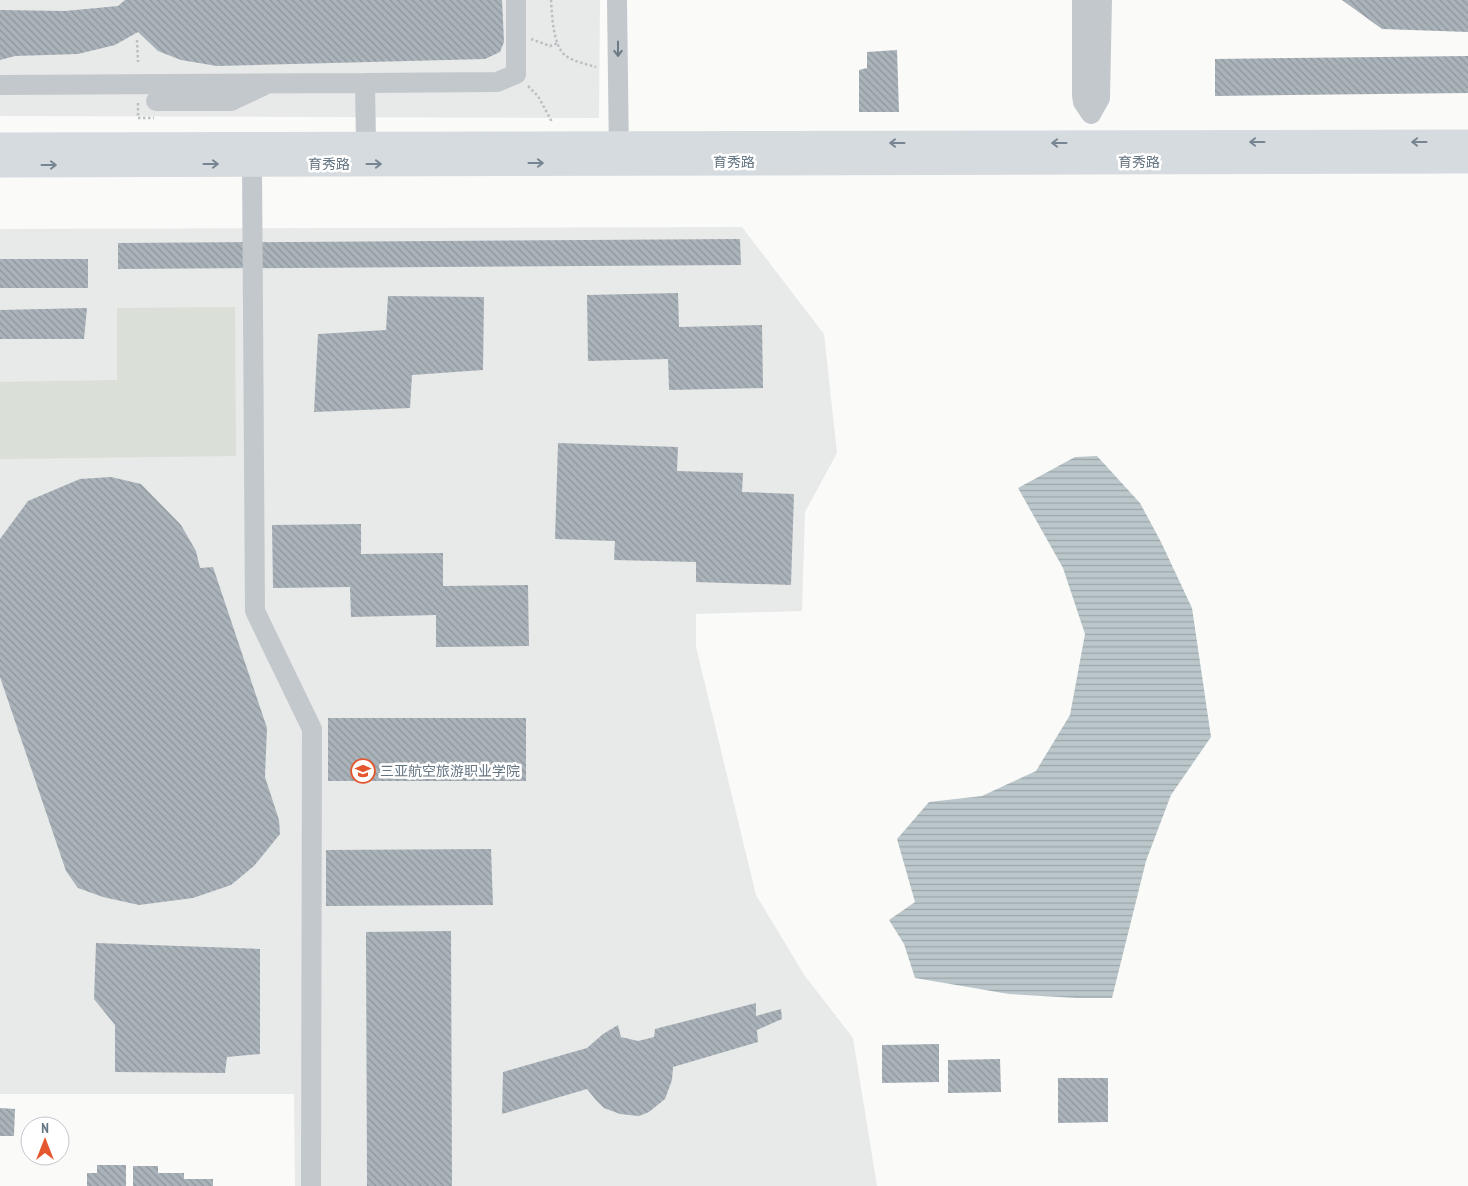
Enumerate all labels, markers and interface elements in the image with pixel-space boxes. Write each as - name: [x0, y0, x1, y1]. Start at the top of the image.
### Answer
- one-way arrow: [613, 40, 623, 56]
- one-way arrow: [1249, 137, 1266, 147]
- one-way arrow: [1411, 137, 1428, 147]
- one-way arrow: [889, 138, 906, 148]
- one-way arrow: [1052, 138, 1068, 147]
- street label: 育秀路: [713, 153, 755, 171]
- street label: 育秀路: [1118, 153, 1160, 171]
- street label: 育秀路: [308, 155, 350, 173]
- one-way arrow: [528, 158, 544, 168]
- one-way arrow: [202, 159, 219, 169]
- one-way arrow: [365, 159, 381, 169]
- one-way arrow: [40, 160, 56, 170]
- school or university icon: 三亚航空旅游职业学院: [350, 758, 376, 784]
- place label: 三亚航空旅游职业学院: [380, 762, 520, 780]
- north arrow: [20, 1116, 70, 1166]
- text: N: [41, 1119, 49, 1137]

